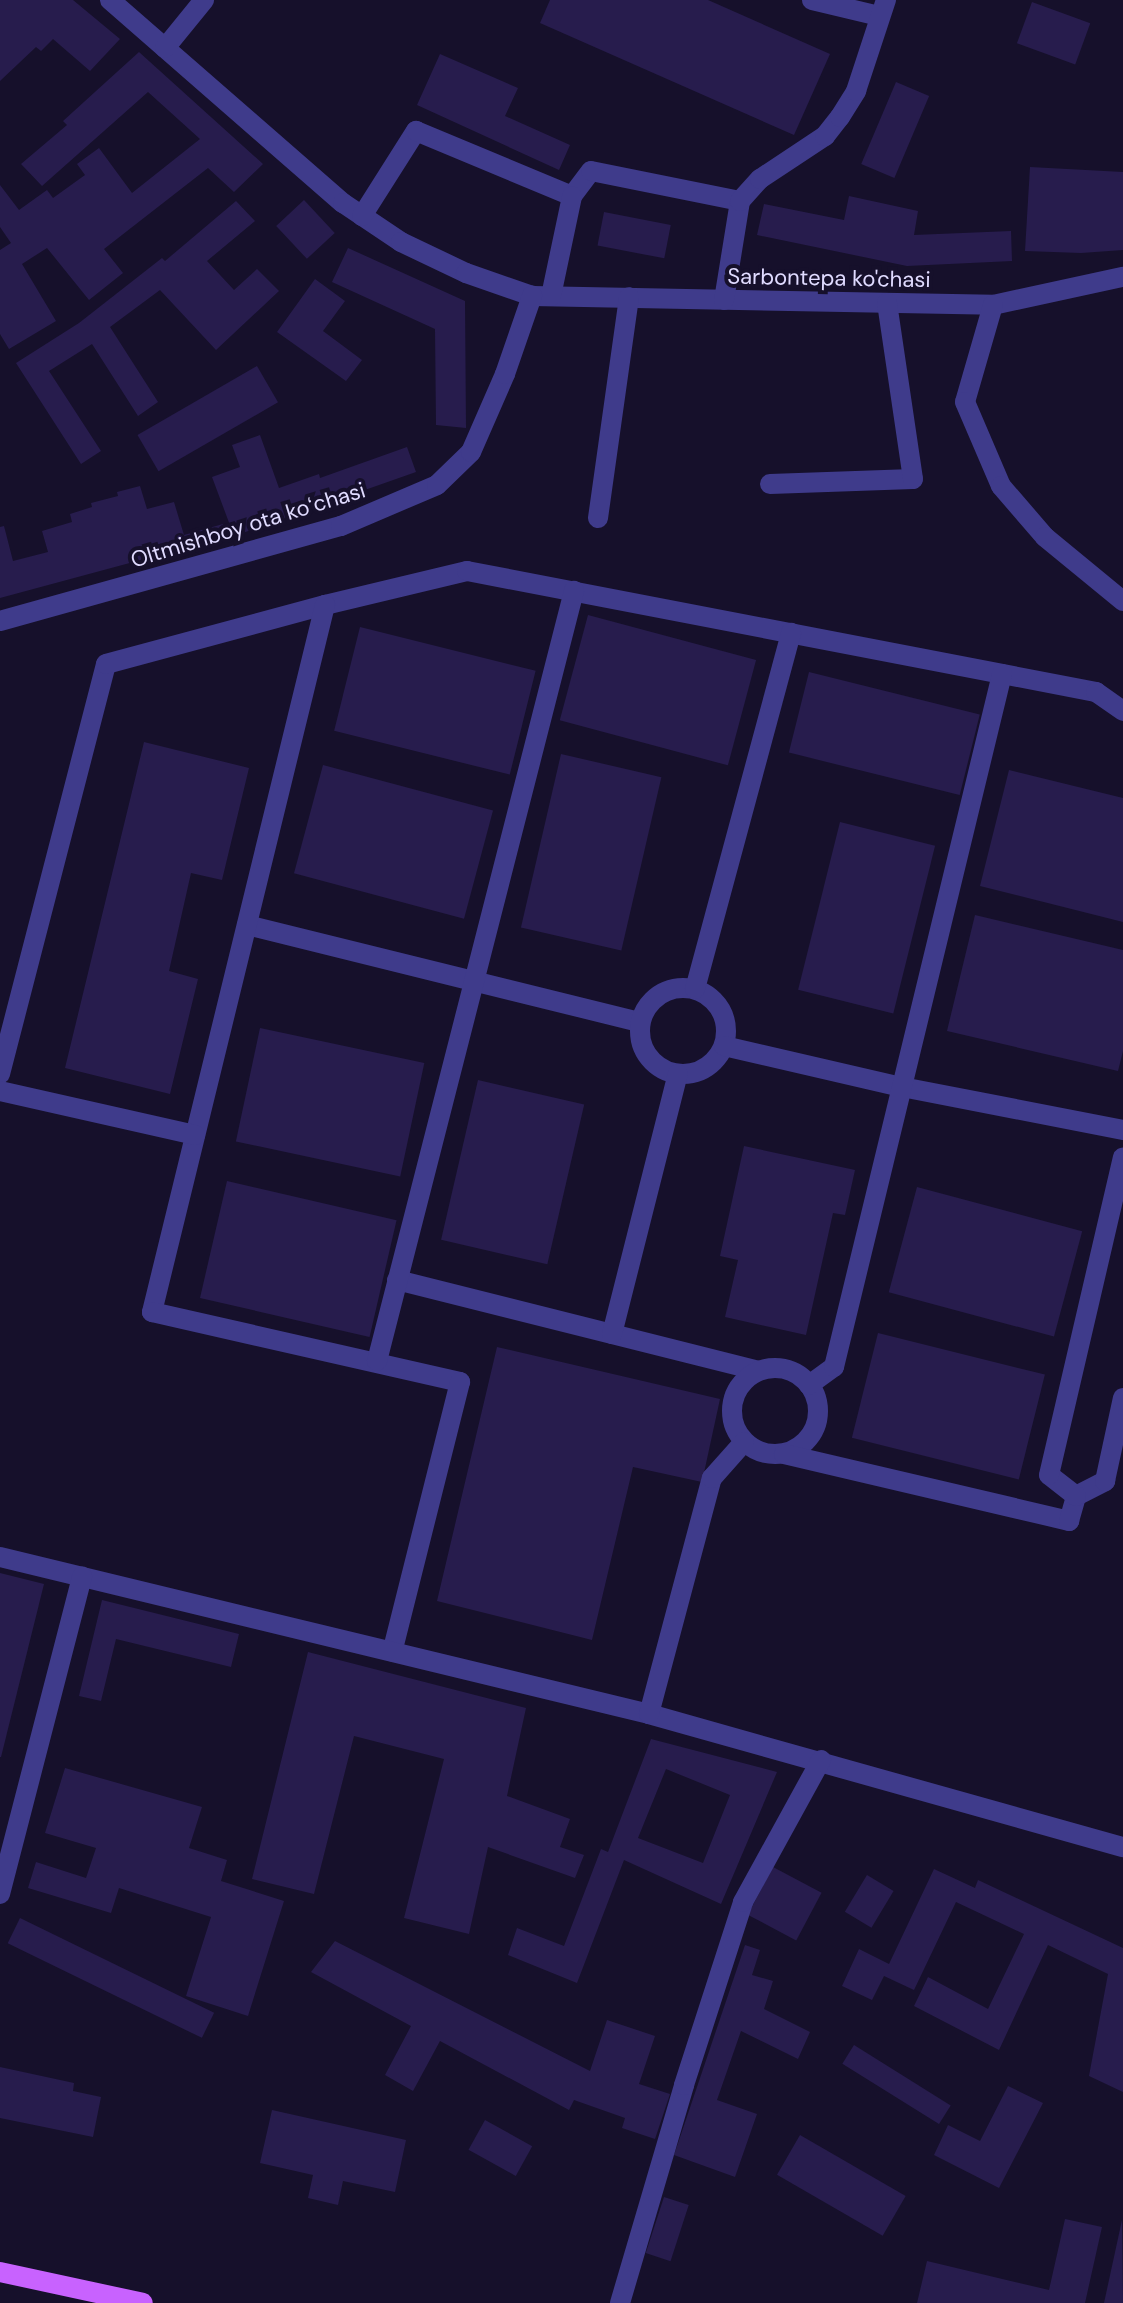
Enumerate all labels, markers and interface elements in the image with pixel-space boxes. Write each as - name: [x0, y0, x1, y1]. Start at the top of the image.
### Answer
- street label: Sarbontepa ko'chasi: [727, 263, 931, 293]
- street label: Oltmishboy ota koʻchasi: [127, 477, 369, 573]

